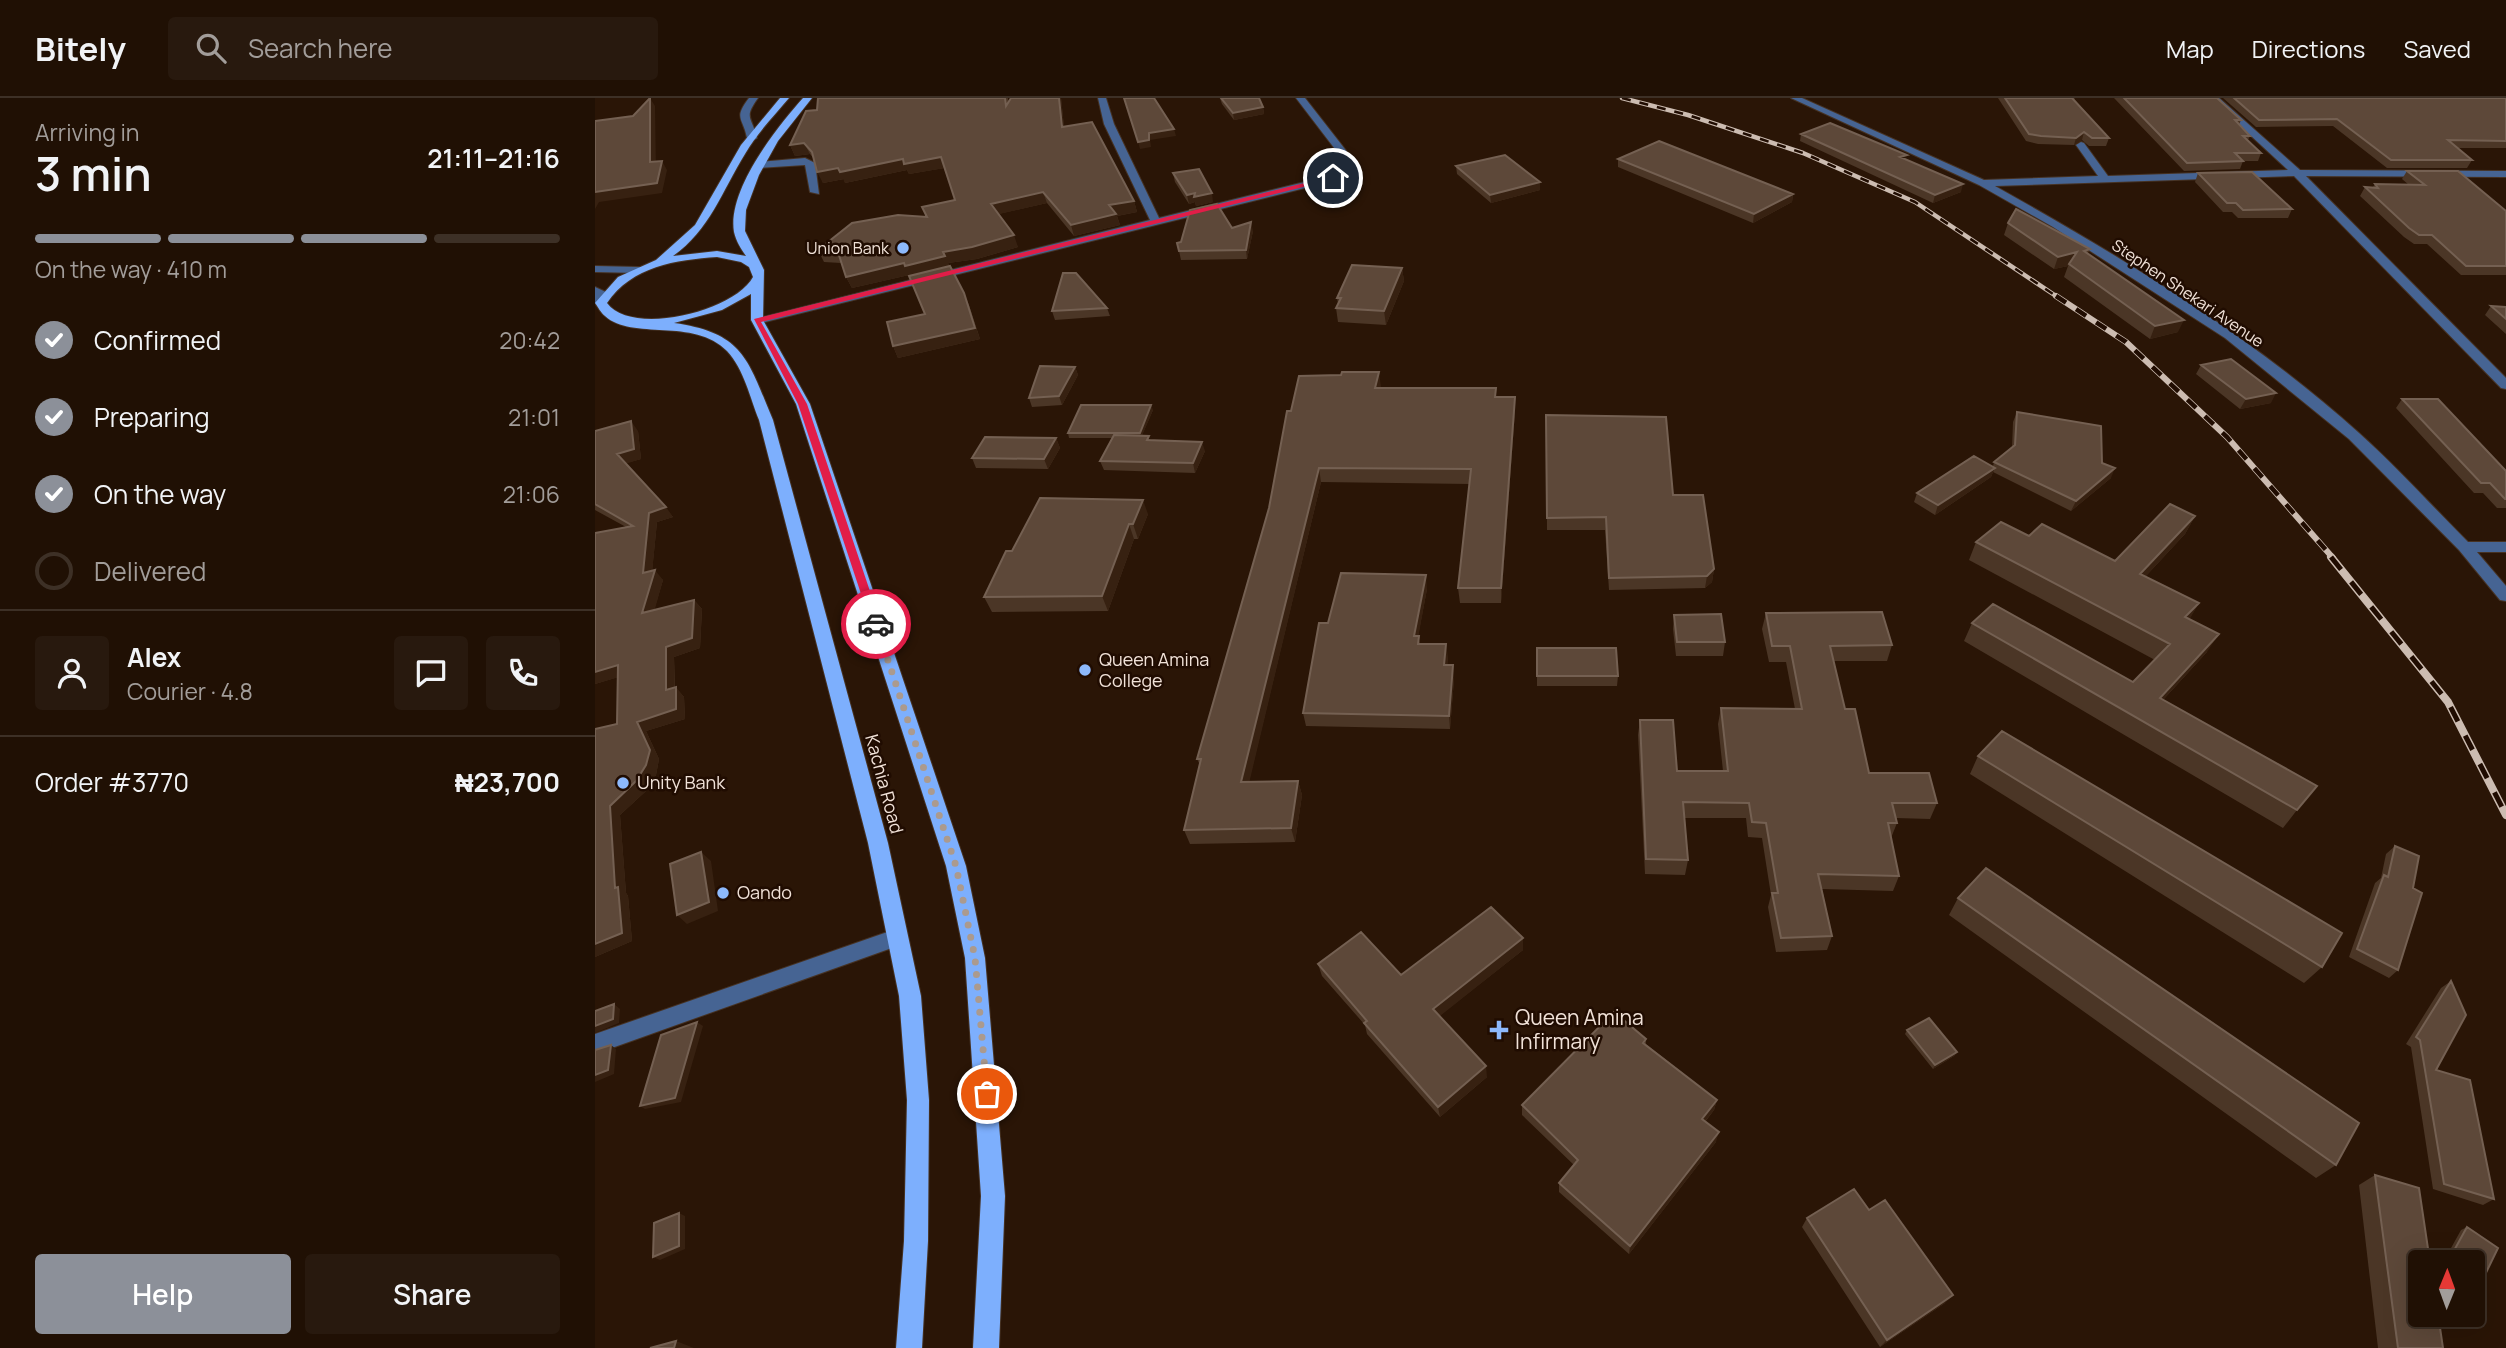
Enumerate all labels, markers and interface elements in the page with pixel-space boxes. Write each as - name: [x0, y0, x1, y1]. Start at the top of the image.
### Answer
- search box: [168, 17, 658, 80]
- text: Bitely: [35, 26, 126, 71]
- icon: search: [192, 29, 230, 67]
- text: Search here: [248, 30, 393, 66]
- text: Map: [2166, 32, 2214, 65]
- text: Directions: [2252, 32, 2365, 65]
- text: Saved: [2403, 32, 2471, 65]
- text: Arriving in: [35, 116, 140, 148]
- text: 21:11–21:16: [427, 140, 560, 176]
- text: 3 min: [35, 142, 152, 205]
- pin: [1303, 148, 1363, 208]
- icon: home: [1314, 159, 1352, 197]
- street label: Stephen Shekari Avenue: [2108, 234, 2268, 352]
- place label: Union Bank: [806, 237, 890, 259]
- marker: Union Bank: [895, 240, 911, 256]
- text: On the way · 410 m: [35, 253, 227, 285]
- icon: check: [35, 321, 73, 359]
- text: Confirmed: [94, 322, 221, 358]
- text: 20:42: [499, 324, 560, 356]
- icon: check: [35, 398, 73, 436]
- text: Preparing: [94, 399, 210, 435]
- text: 21:01: [508, 401, 560, 433]
- icon: check: [35, 475, 73, 513]
- text: On the way: [94, 476, 226, 512]
- text: 21:06: [503, 478, 560, 510]
- text: Delivered: [94, 553, 206, 589]
- courier: [841, 589, 911, 659]
- icon: car: [857, 605, 895, 643]
- button: person: [35, 636, 109, 710]
- button: chat: [394, 636, 468, 710]
- button: phone: [486, 636, 560, 710]
- text: Alex: [127, 639, 181, 675]
- place label: Queen Amina College: [1099, 647, 1209, 692]
- marker: Queen Amina College: [1077, 662, 1093, 678]
- text: Courier · 4.8: [127, 675, 253, 707]
- street label: Kachia Road: [860, 731, 910, 836]
- text: Order #3770: [35, 764, 189, 800]
- text: ₦23,700: [455, 764, 560, 800]
- place label: Unity Bank: [637, 770, 726, 794]
- marker: Unity Bank: [615, 775, 631, 791]
- place label: Oando: [737, 880, 792, 904]
- marker: Oando: [715, 885, 731, 901]
- place label: Queen Amina Infirmary: [1515, 1003, 1644, 1055]
- marker: Queen Amina Infirmary: [1489, 1020, 1509, 1040]
- pin: [957, 1064, 1017, 1124]
- icon: bag: [968, 1075, 1006, 1113]
- north arrow: [2408, 1250, 2485, 1326]
- map controls: [2408, 1250, 2485, 1327]
- button: Help: [35, 1254, 291, 1334]
- button: Share: [305, 1254, 560, 1334]

